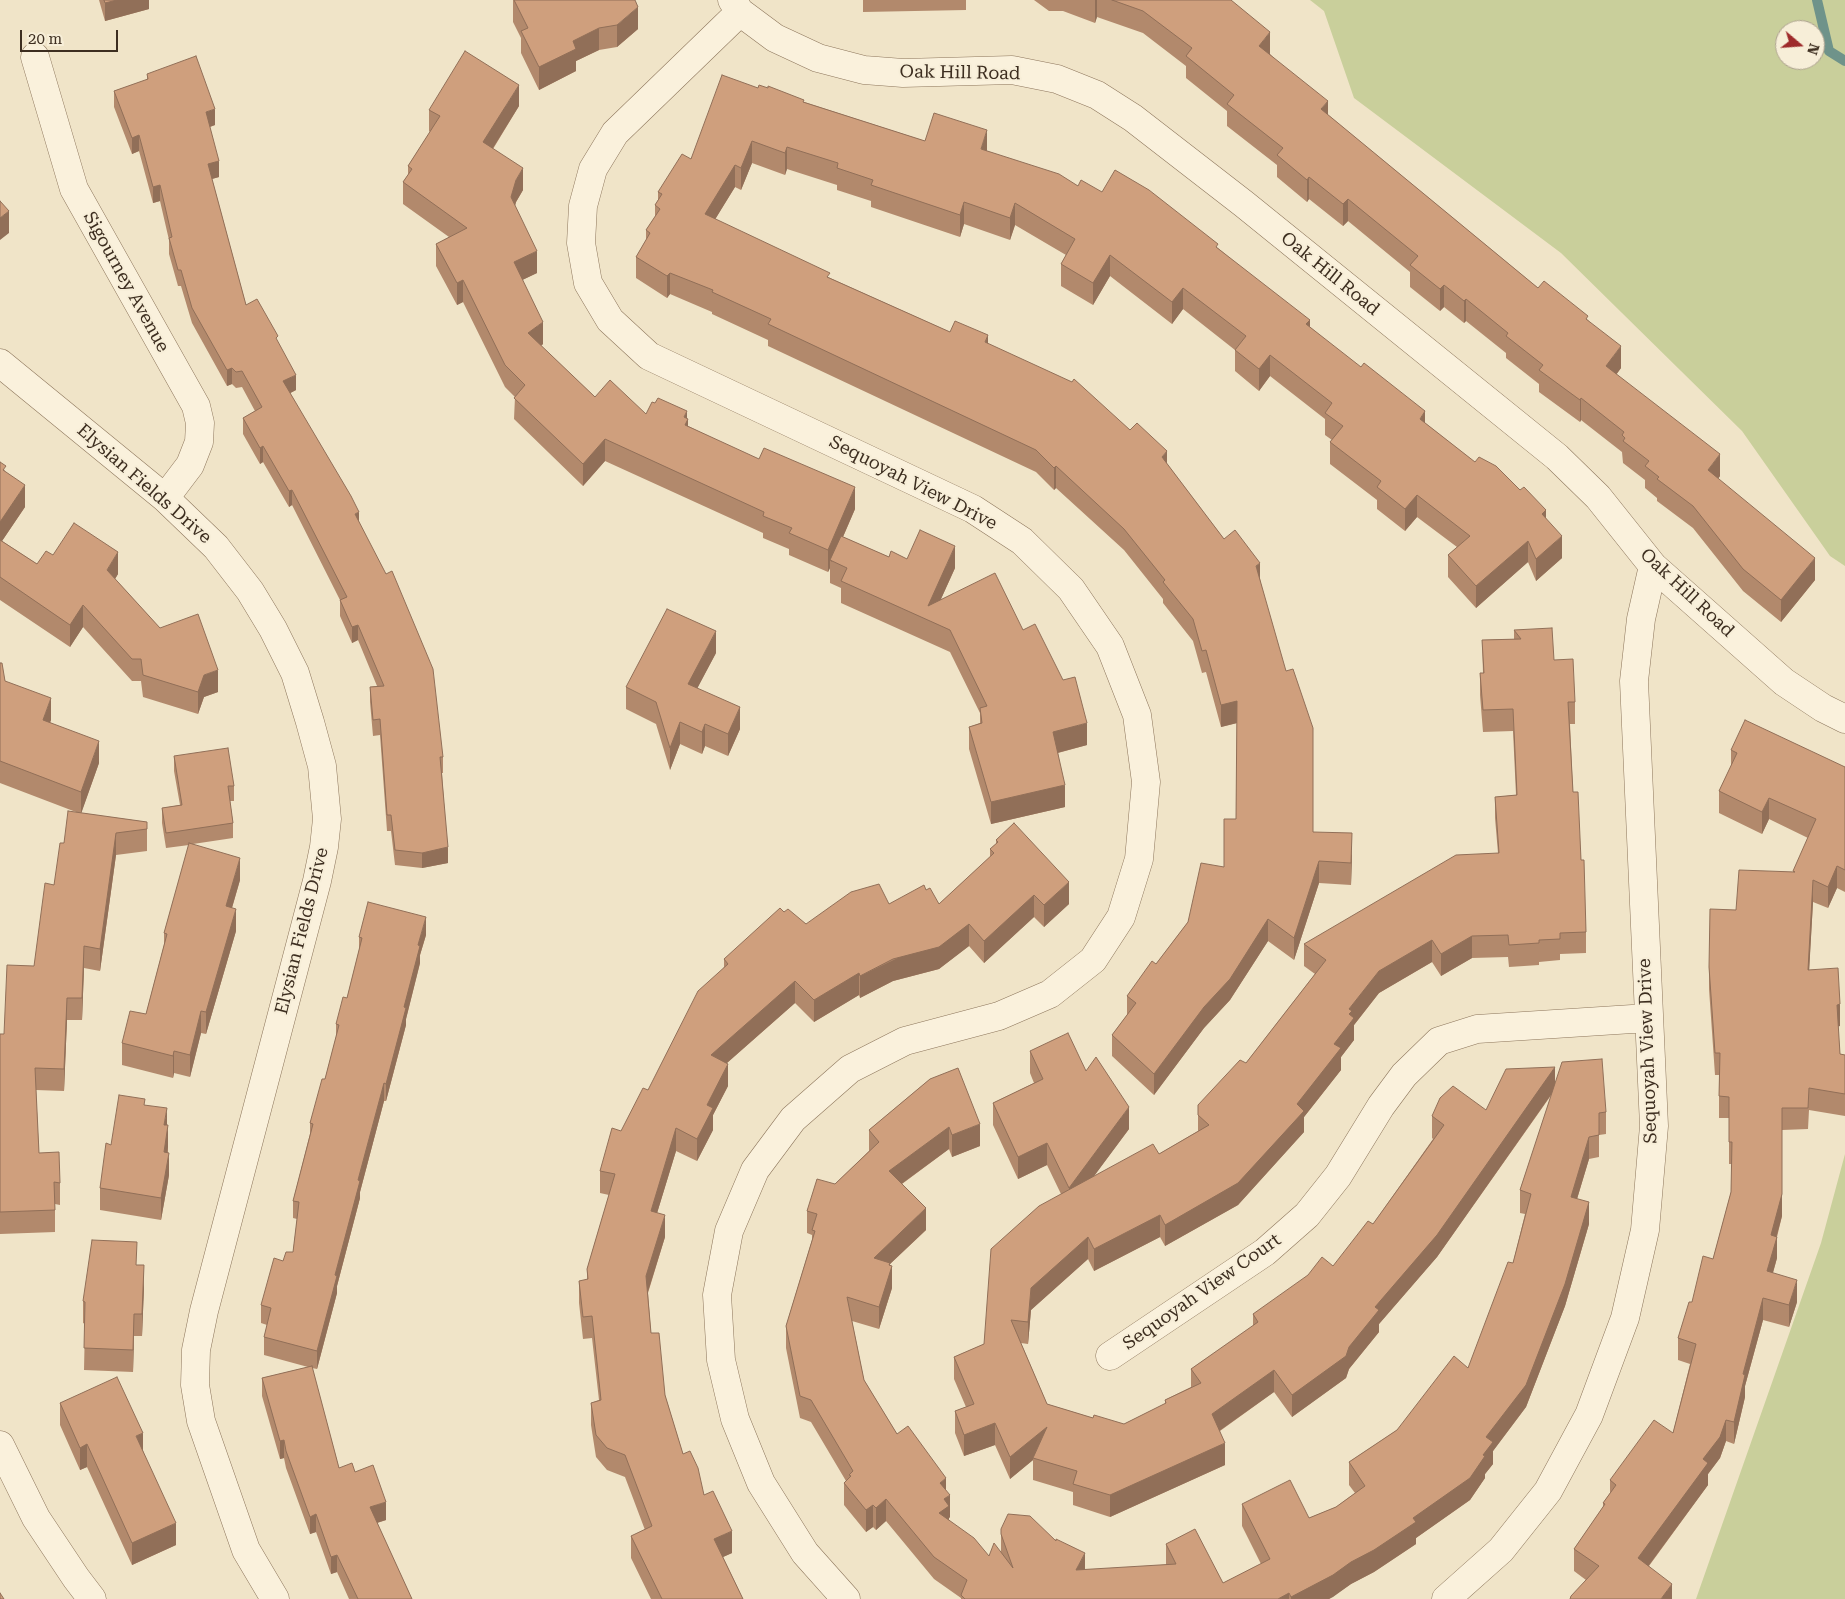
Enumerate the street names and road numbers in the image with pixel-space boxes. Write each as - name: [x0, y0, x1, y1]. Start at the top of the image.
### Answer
- street label: Oak Hill Road: [899, 61, 1021, 85]
- street label: Sigourney Avenue: [78, 208, 174, 356]
- street label: Oak Hill Road: [1276, 228, 1384, 320]
- street label: Elysian Fields Drive: [72, 420, 216, 548]
- street label: Sequoyah View Drive: [825, 431, 1001, 535]
- street label: Oak Hill Road: [1636, 544, 1738, 642]
- street label: Elysian Fields Drive: [271, 845, 333, 1017]
- street label: Sequoyah View Drive: [1634, 958, 1662, 1144]
- street label: Sequoyah View Court: [1119, 1229, 1285, 1355]

